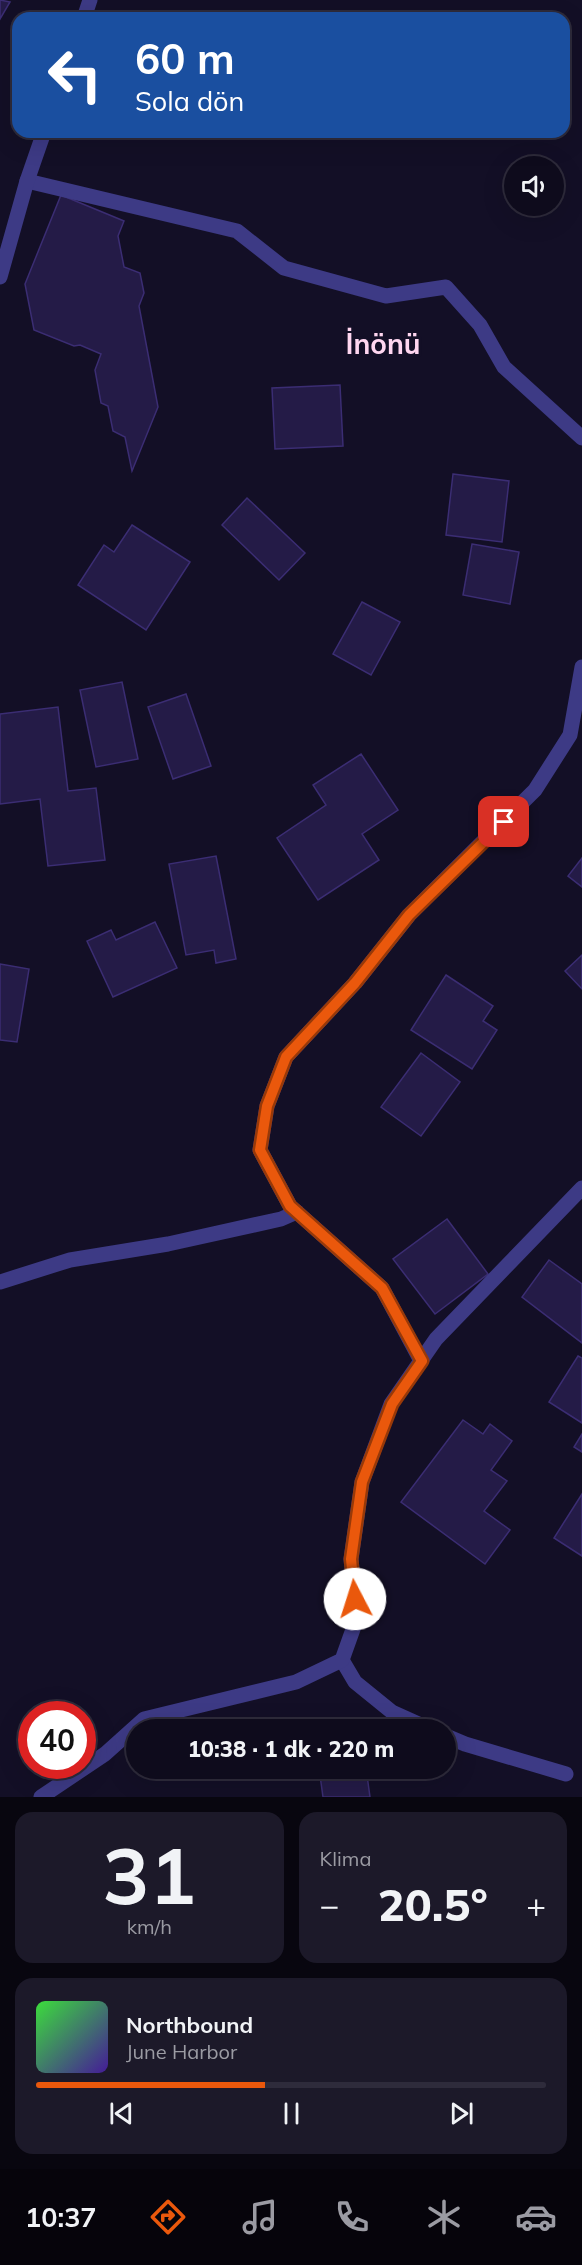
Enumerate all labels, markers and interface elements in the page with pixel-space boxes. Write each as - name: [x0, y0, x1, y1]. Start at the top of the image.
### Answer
- text: 60 m: [135, 32, 235, 85]
- icon: left: [36, 36, 114, 114]
- text: Sola dön: [135, 84, 244, 118]
- map controls: [504, 156, 564, 216]
- button: sound: [504, 156, 564, 216]
- district label: İnönü: [346, 326, 420, 361]
- pin: [478, 796, 529, 847]
- icon: arrive: [487, 805, 520, 838]
- position arrow: [323, 1567, 387, 1631]
- speed limit sign: 40: [18, 1701, 96, 1779]
- text: 10:38 · 1 dk · 220 m: [188, 1735, 394, 1763]
- text: 31: [102, 1826, 196, 1924]
- text: Klima: [320, 1846, 371, 1871]
- text: 20.5°: [378, 1876, 488, 1932]
- text: −: [320, 1884, 339, 1925]
- text: +: [526, 1884, 546, 1925]
- text: km/h: [127, 1914, 172, 1939]
- text: Northbound: [126, 2011, 253, 2039]
- text: June Harbor: [126, 2039, 237, 2064]
- icon: previous: [105, 2097, 138, 2130]
- icon: pause: [275, 2097, 308, 2130]
- icon: next: [445, 2097, 478, 2130]
- icon: directions: [147, 2196, 189, 2238]
- icon: music: [239, 2196, 281, 2238]
- icon: phone: [331, 2196, 373, 2238]
- icon: climate: [423, 2196, 465, 2238]
- icon: car: [515, 2196, 557, 2238]
- text: 10:37: [25, 2200, 97, 2234]

